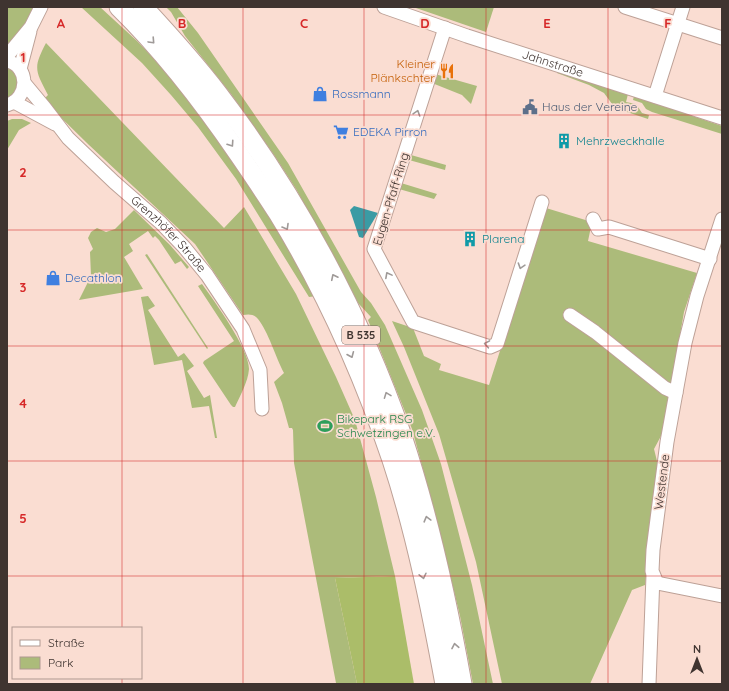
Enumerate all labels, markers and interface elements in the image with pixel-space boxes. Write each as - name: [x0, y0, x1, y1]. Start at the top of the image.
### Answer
- text: A: [57, 15, 66, 31]
- text: B: [178, 15, 186, 31]
- text: C: [300, 15, 308, 31]
- text: D: [420, 15, 430, 31]
- text: E: [543, 15, 551, 31]
- text: F: [664, 15, 672, 31]
- one-way arrow: [147, 36, 154, 44]
- street label: Jahnstraße: [520, 46, 586, 80]
- text: 1: [20, 49, 26, 65]
- place label: Kleiner Plänkschter: [370, 56, 435, 85]
- restaurant icon: Kleiner Plänkschter: [438, 62, 456, 80]
- shop icon: Rossmann: [311, 85, 329, 103]
- place label: Rossmann: [332, 86, 391, 101]
- public building icon: Haus der Vereine: [521, 98, 539, 116]
- place label: Haus der Vereine: [542, 99, 638, 114]
- one-way arrow: [412, 110, 421, 117]
- supermarket icon: EDEKA Pirron: [332, 123, 350, 141]
- place label: EDEKA Pirron: [353, 124, 427, 139]
- building icon: Mehrzweckhalle: [555, 132, 573, 150]
- place label: Mehrzweckhalle: [576, 133, 665, 148]
- one-way arrow: [226, 140, 234, 147]
- street label: Eugen-Pfaff-Ring: [369, 151, 412, 247]
- text: 2: [19, 164, 27, 180]
- street label: Grenzhöfer Straße: [128, 192, 210, 275]
- one-way arrow: [282, 223, 289, 230]
- building icon: Plarena: [461, 230, 479, 248]
- place label: Plarena: [482, 231, 525, 246]
- one-way arrow: [518, 262, 526, 269]
- shop icon: Decathlon: [44, 269, 62, 287]
- place label: Decathlon: [65, 270, 122, 285]
- one-way arrow: [385, 272, 393, 280]
- one-way arrow: [331, 273, 339, 281]
- text: 3: [20, 279, 27, 295]
- road number: B 535: [342, 326, 380, 344]
- one-way arrow: [483, 341, 490, 349]
- one-way arrow: [347, 352, 355, 359]
- one-way arrow: [383, 392, 391, 399]
- text: 4: [19, 395, 27, 411]
- place label: Bikepark RSG Schwetzingen e.V.: [337, 411, 435, 440]
- sports icon: Bikepark RSG Schwetzingen e.V.: [316, 417, 334, 435]
- street label: Westende: [651, 453, 672, 510]
- text: 5: [19, 510, 27, 526]
- one-way arrow: [423, 516, 432, 523]
- one-way arrow: [419, 572, 427, 579]
- legend: [12, 627, 142, 679]
- text: Straße: [48, 635, 85, 650]
- north arrow: [677, 639, 717, 679]
- text: N: [693, 642, 701, 656]
- one-way arrow: [451, 643, 460, 649]
- text: Park: [48, 655, 73, 670]

